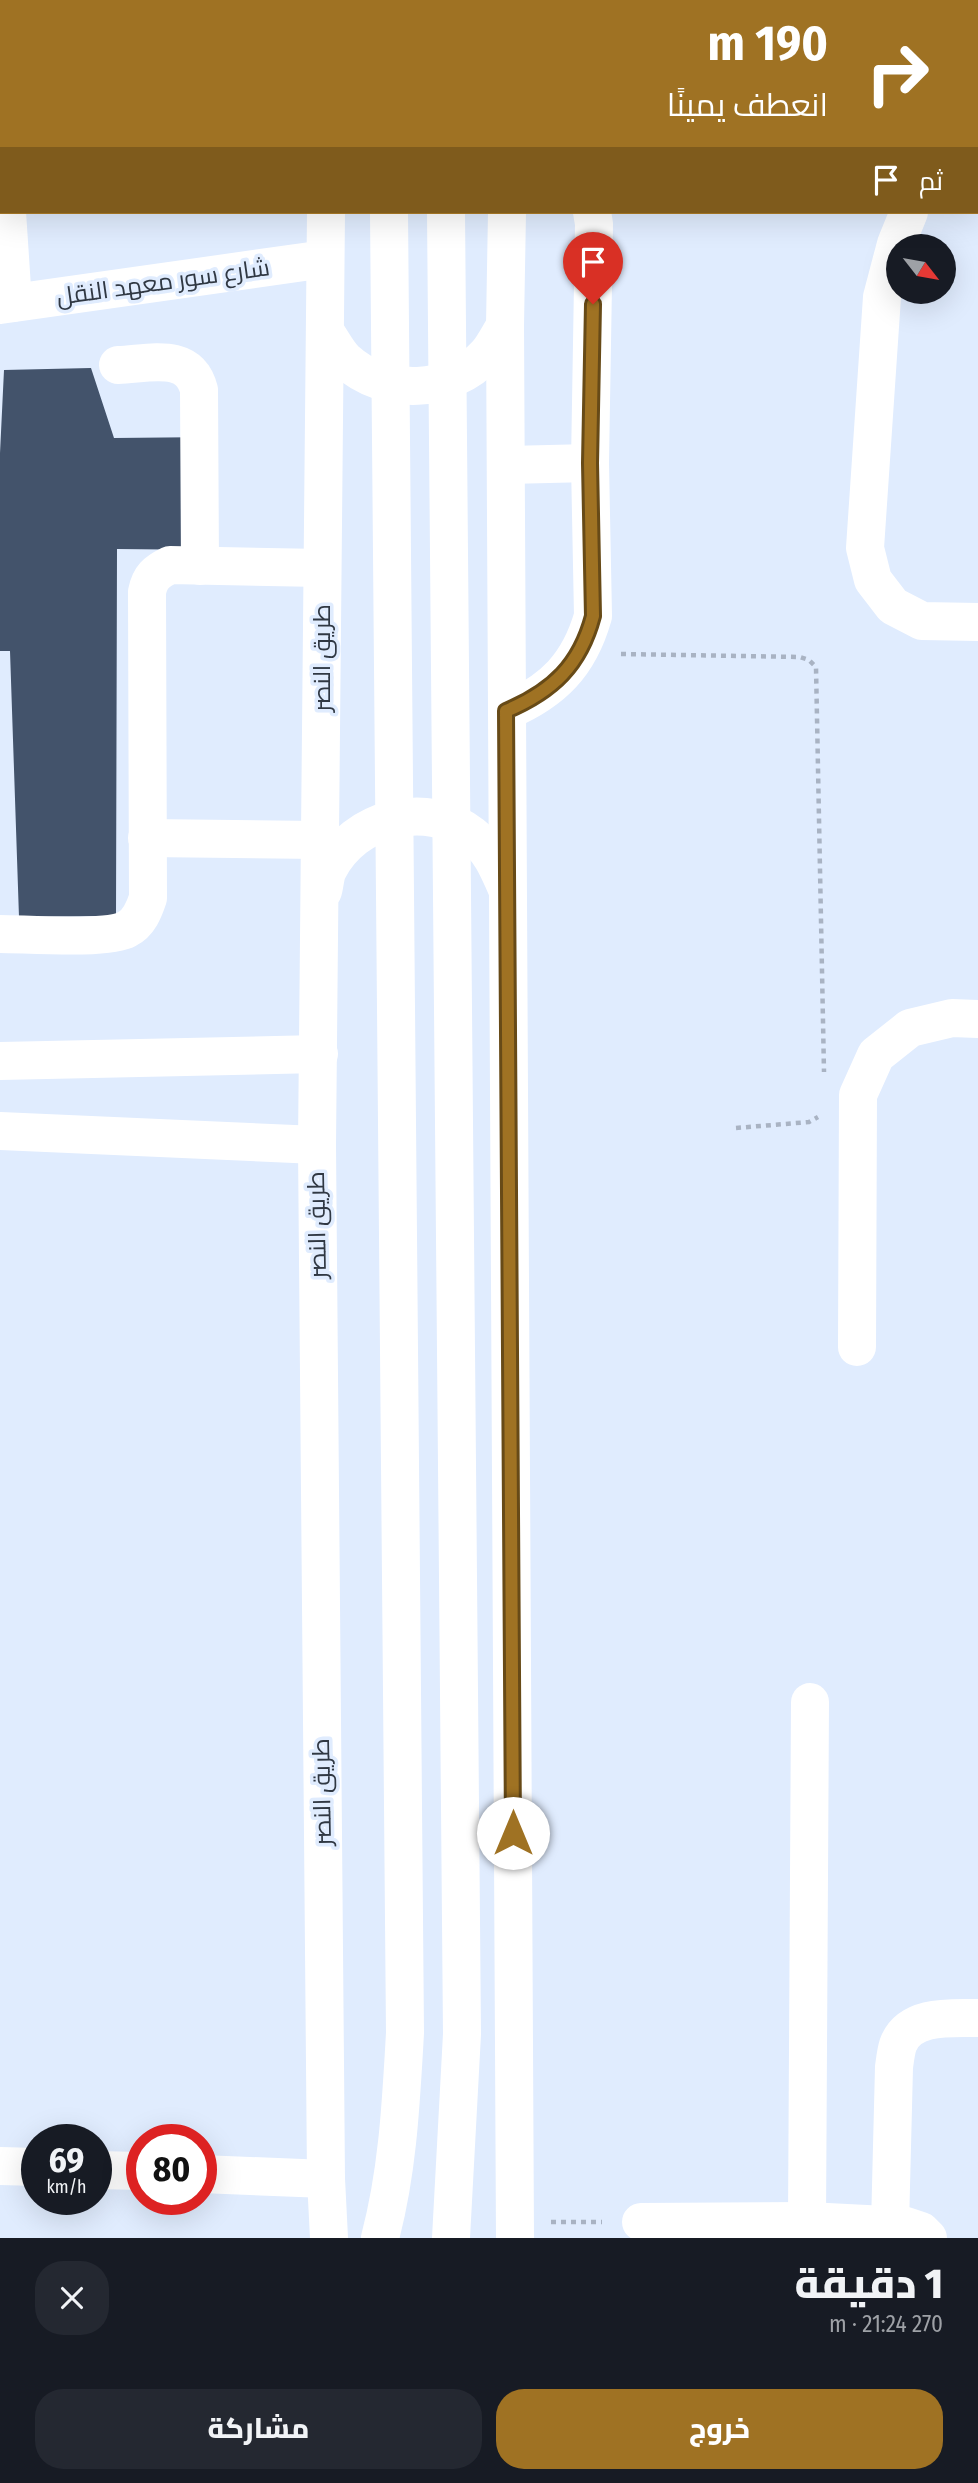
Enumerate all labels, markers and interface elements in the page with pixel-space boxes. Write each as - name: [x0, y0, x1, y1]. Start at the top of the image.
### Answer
- text: 190 m: [708, 14, 828, 73]
- icon: right: [852, 28, 943, 119]
- text: انعطف يمينًا: [667, 86, 828, 124]
- icon: arrive: [867, 161, 905, 199]
- text: ثم: [919, 166, 943, 197]
- pin: [563, 232, 623, 304]
- north arrow: [886, 234, 956, 304]
- map controls: [886, 234, 956, 304]
- icon: arrive: [574, 243, 612, 281]
- street label: شارع سور معهد النقل: [55, 253, 272, 313]
- street label: طريق النصر: [308, 604, 337, 714]
- street label: طريق النصر: [302, 1171, 333, 1281]
- street label: طريق النصر: [307, 1738, 338, 1848]
- position arrow: [476, 1796, 550, 1870]
- speed limit sign: 80: [126, 2124, 217, 2215]
- text: 69: [49, 2139, 84, 2181]
- text: km/h: [46, 2176, 87, 2198]
- text: 1 دقيقة: [794, 2259, 943, 2309]
- button: close: [35, 2261, 109, 2335]
- text: 270 m · 21:24: [829, 2310, 943, 2338]
- button: مشاركة: [35, 2389, 482, 2469]
- button: خروج: [496, 2389, 943, 2469]

